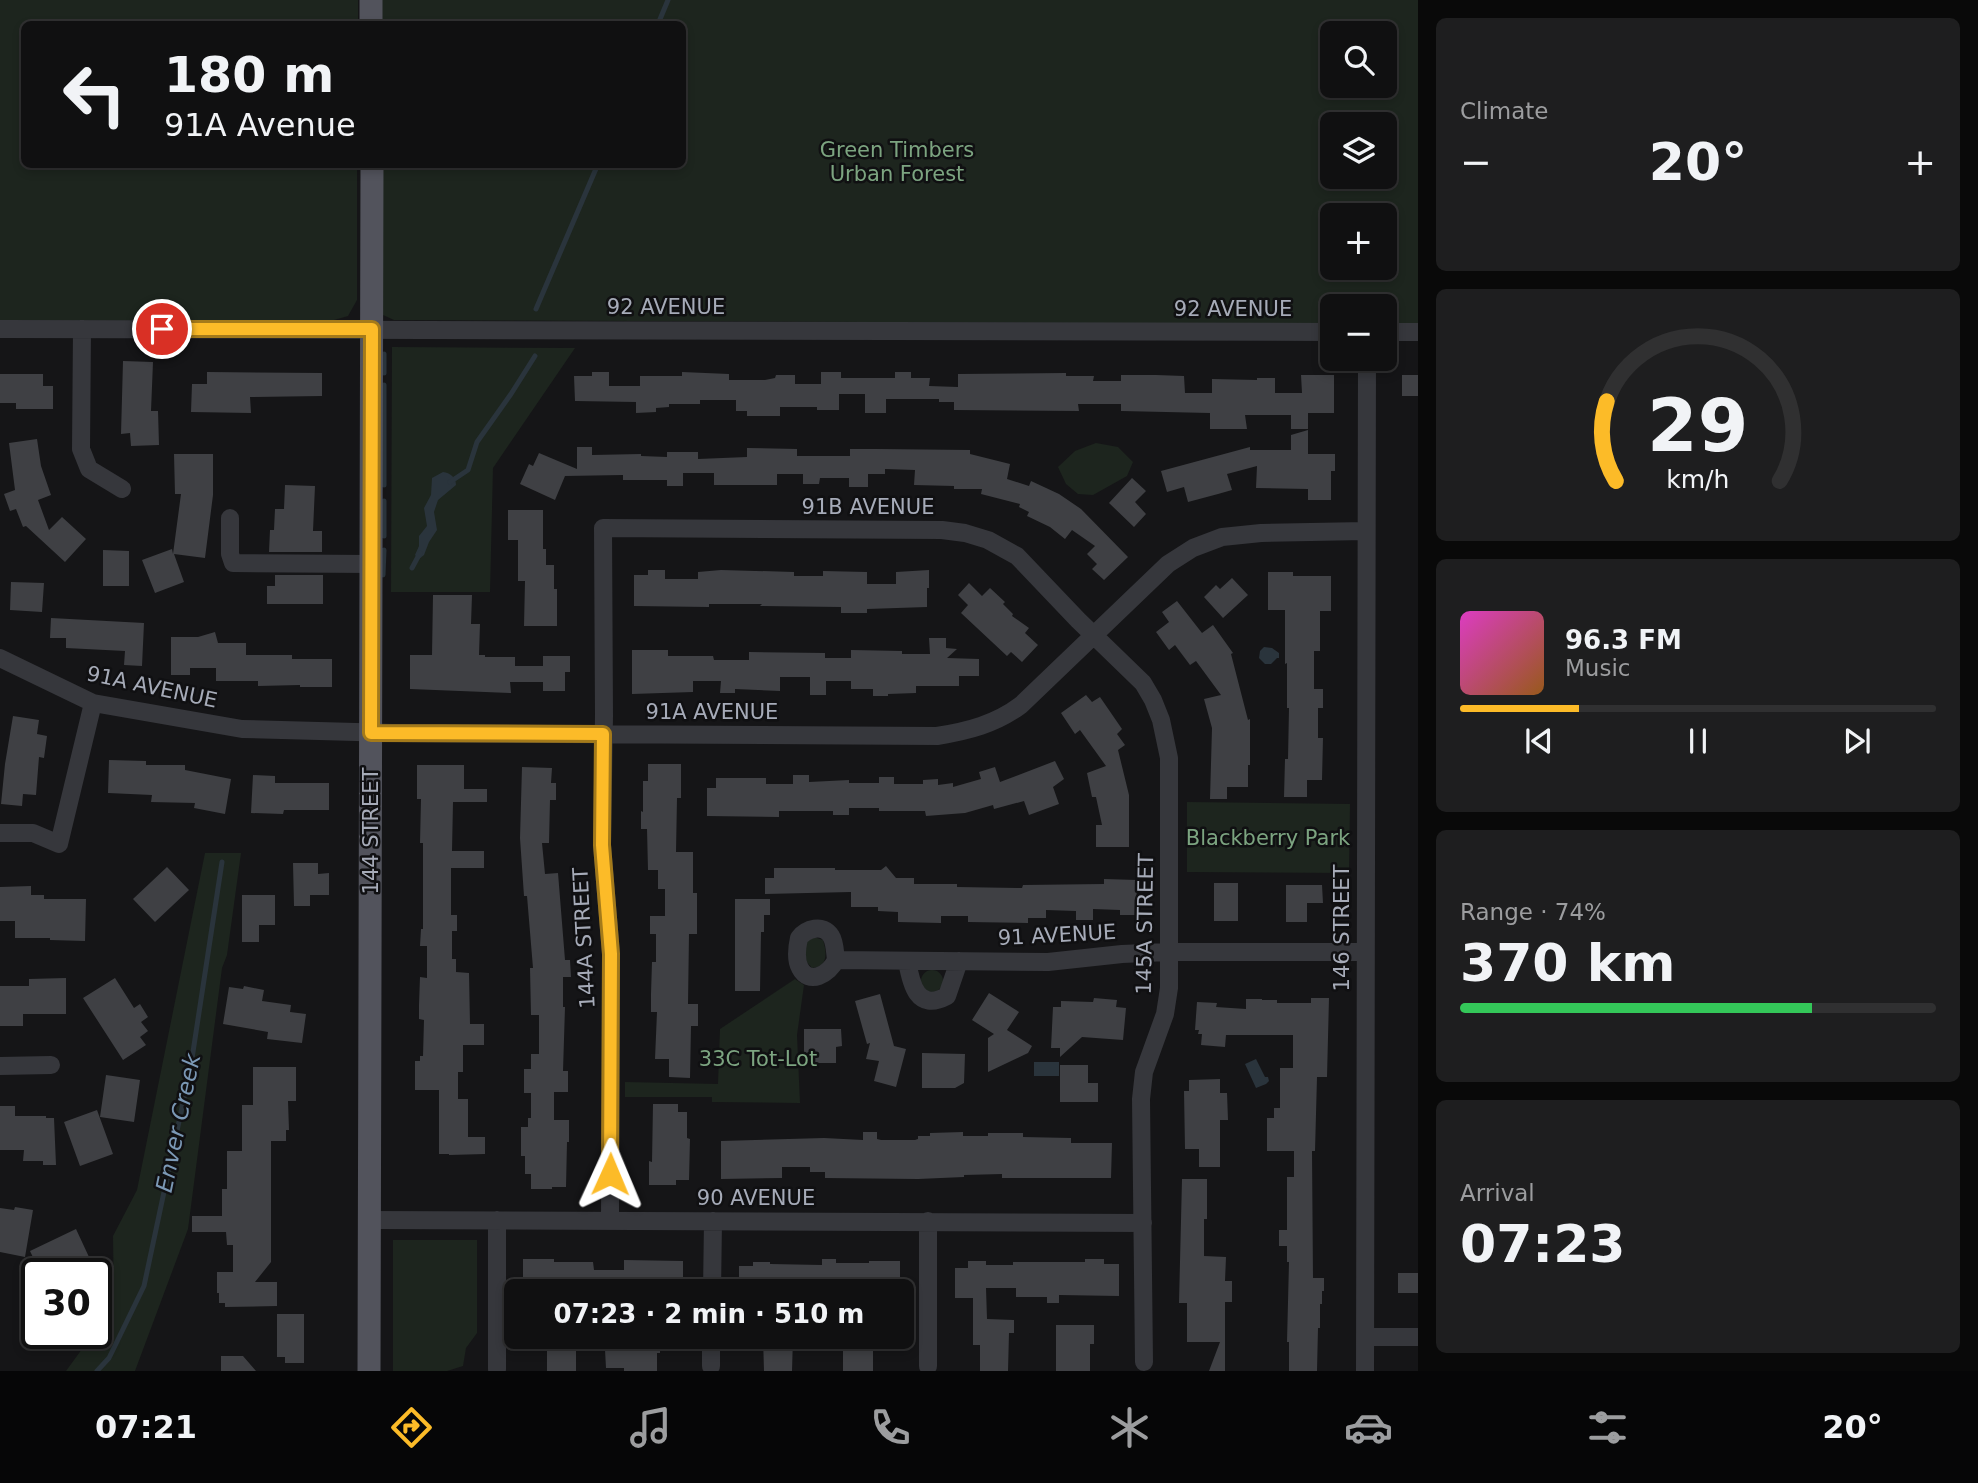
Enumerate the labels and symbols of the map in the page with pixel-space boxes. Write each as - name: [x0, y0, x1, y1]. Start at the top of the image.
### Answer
- park label: Green Timbers Urban Forest: [820, 138, 974, 186]
- street label: 92 AVENUE: [607, 295, 725, 319]
- street label: 92 AVENUE: [1174, 297, 1292, 321]
- pin: [132, 299, 192, 359]
- street label: 91B AVENUE: [802, 495, 934, 519]
- street label: 91A AVENUE: [85, 661, 219, 713]
- street label: 91A AVENUE: [646, 700, 778, 724]
- street label: 144 STREET: [359, 767, 383, 894]
- park label: Blackberry Park: [1186, 826, 1351, 850]
- street label: 145A STREET: [1132, 853, 1158, 995]
- street label: 146 STREET: [1330, 864, 1354, 991]
- street label: 144A STREET: [568, 867, 600, 1009]
- street label: 91 AVENUE: [997, 920, 1117, 950]
- park label: 33C Tot-Lot: [699, 1047, 817, 1071]
- water label: Enver Creek: [151, 1050, 206, 1195]
- position arrow: [573, 1137, 647, 1211]
- street label: 90 AVENUE: [697, 1186, 815, 1210]
- speed limit sign: 30: [21, 1258, 112, 1349]

